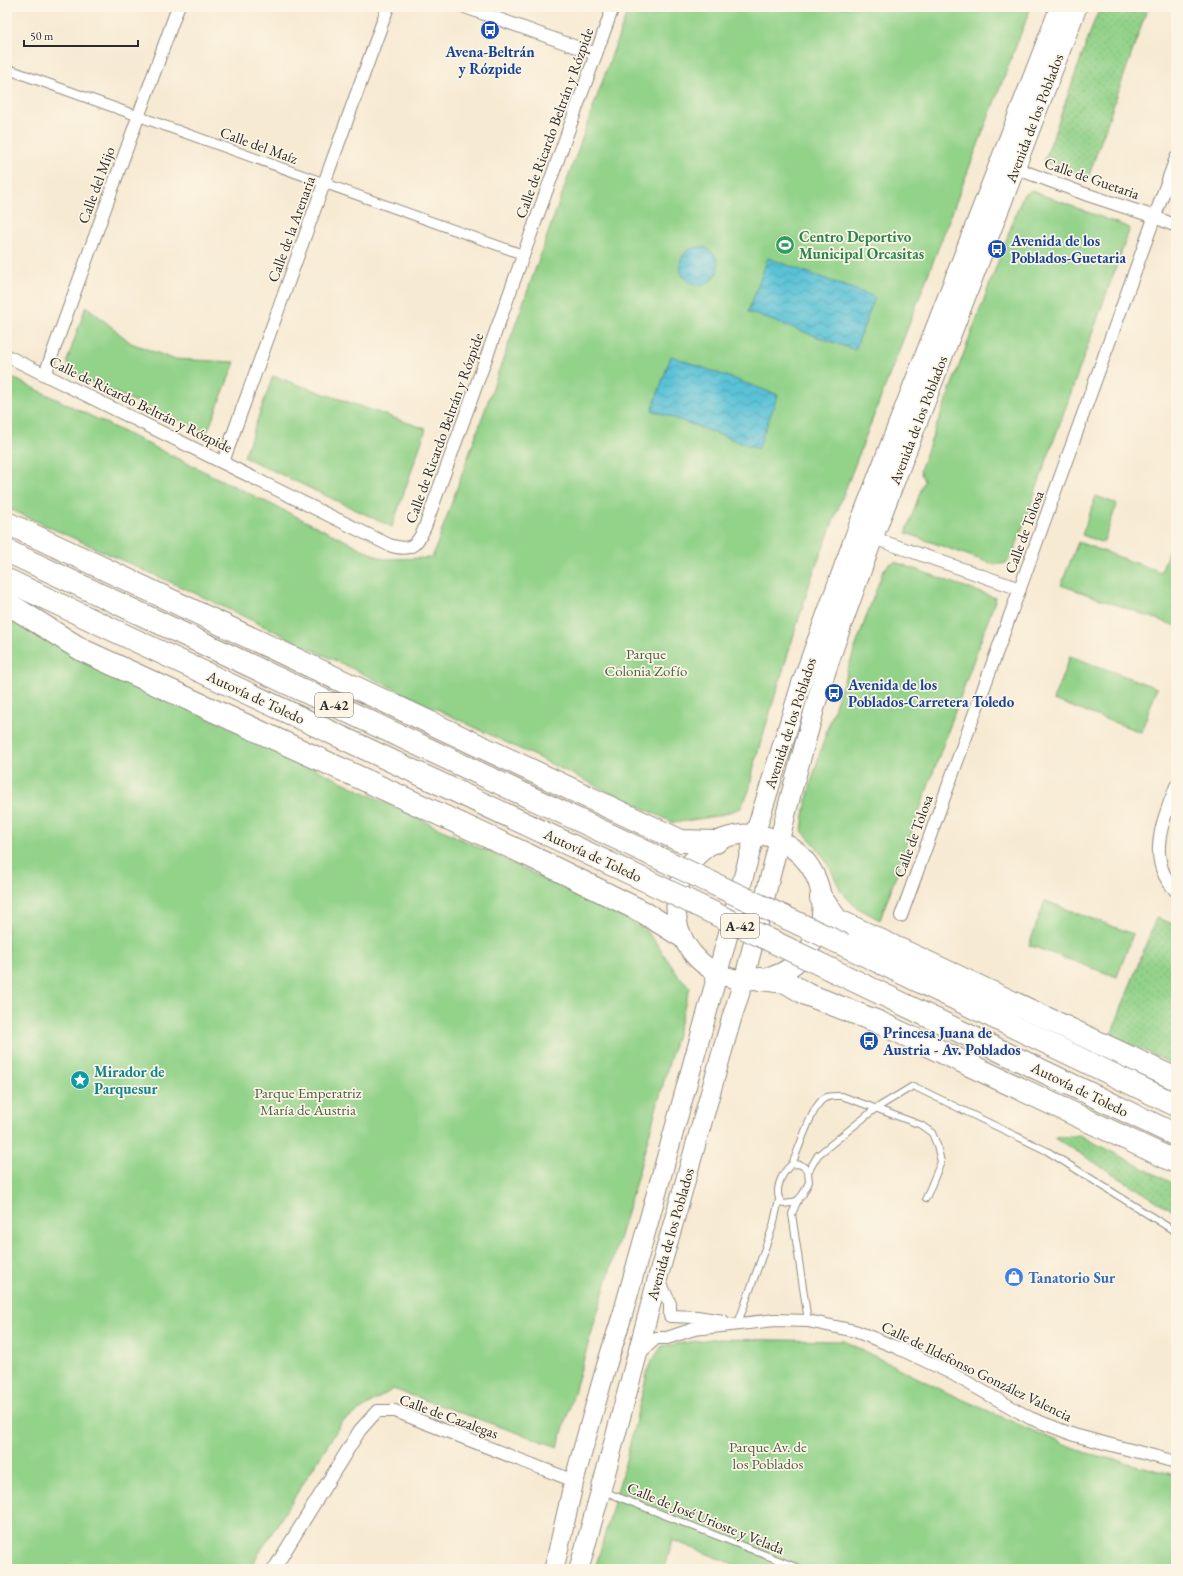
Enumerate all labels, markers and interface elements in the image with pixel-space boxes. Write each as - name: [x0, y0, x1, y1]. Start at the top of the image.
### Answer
- bus stop icon: Avena-Beltrán y Rózpide: [479, 19, 501, 41]
- scale bar: [24, 22, 138, 48]
- street label: Calle de Ricardo Beltrán y Rózpide: [511, 25, 597, 221]
- text: 50 m: [30, 28, 54, 44]
- place label: Avena-Beltrán y Rózpide: [444, 42, 535, 78]
- street label: Avenida de los Poblados: [1000, 51, 1067, 186]
- street label: Calle del Maíz: [218, 122, 301, 168]
- street label: Calle del Mijo: [73, 144, 119, 226]
- street label: Calle de Guetaria: [1042, 153, 1142, 203]
- street label: Calle de la Arenaria: [263, 173, 319, 285]
- place label: Centro Deportivo Municipal Orcasitas: [799, 227, 924, 263]
- place label: Avenida de los Poblados-Guetaria: [1010, 231, 1126, 267]
- sports icon: Centro Deportivo Municipal Orcasitas: [774, 234, 796, 256]
- bus stop icon: Avenida de los Poblados-Guetaria: [986, 238, 1008, 260]
- street label: Calle de Ricardo Beltrán y Rózpide: [401, 330, 487, 526]
- street label: Calle de Ricardo Beltrán y Rózpide: [46, 351, 236, 457]
- street label: Avenida de los Poblados: [884, 353, 951, 488]
- street label: Calle de Tolosa: [1000, 488, 1048, 576]
- park label: Parque Colonia Zofío: [605, 644, 687, 680]
- street label: Avenida de los Poblados: [760, 655, 820, 792]
- street label: Autovía de Toledo: [203, 666, 308, 728]
- place label: Avenida de los Poblados-Carretera Toledo: [847, 675, 1015, 711]
- bus stop icon: Avenida de los Poblados-Carretera Toledo: [823, 682, 845, 704]
- road number: A-42: [315, 693, 353, 717]
- street label: Calle de Tolosa: [889, 792, 937, 880]
- street label: Autovía de Toledo: [540, 824, 645, 886]
- road number: A-42: [721, 914, 759, 938]
- place label: Princesa Juana de Austria - Av. Poblados: [882, 1023, 1021, 1059]
- bus stop icon: Princesa Juana de Austria - Av. Poblados: [858, 1030, 880, 1052]
- street label: Autovía de Toledo: [1027, 1057, 1132, 1121]
- place label: Mirador de Parquesur: [94, 1062, 165, 1098]
- place icon: Mirador de Parquesur: [69, 1069, 91, 1091]
- park label: Parque Emperatriz María de Austria: [255, 1083, 362, 1119]
- street label: Avenida de los Poblados: [642, 1166, 698, 1303]
- shop icon: Tanatorio Sur: [1003, 1266, 1025, 1288]
- place label: Tanatorio Sur: [1028, 1268, 1116, 1287]
- street label: Calle de Ildefonso González Valencia: [878, 1316, 1076, 1426]
- street label: Calle de Cazalegas: [397, 1389, 501, 1443]
- park label: Parque Av. de los Poblados: [729, 1437, 807, 1473]
- street label: Calle de José Urioste y Velada: [625, 1478, 787, 1558]

